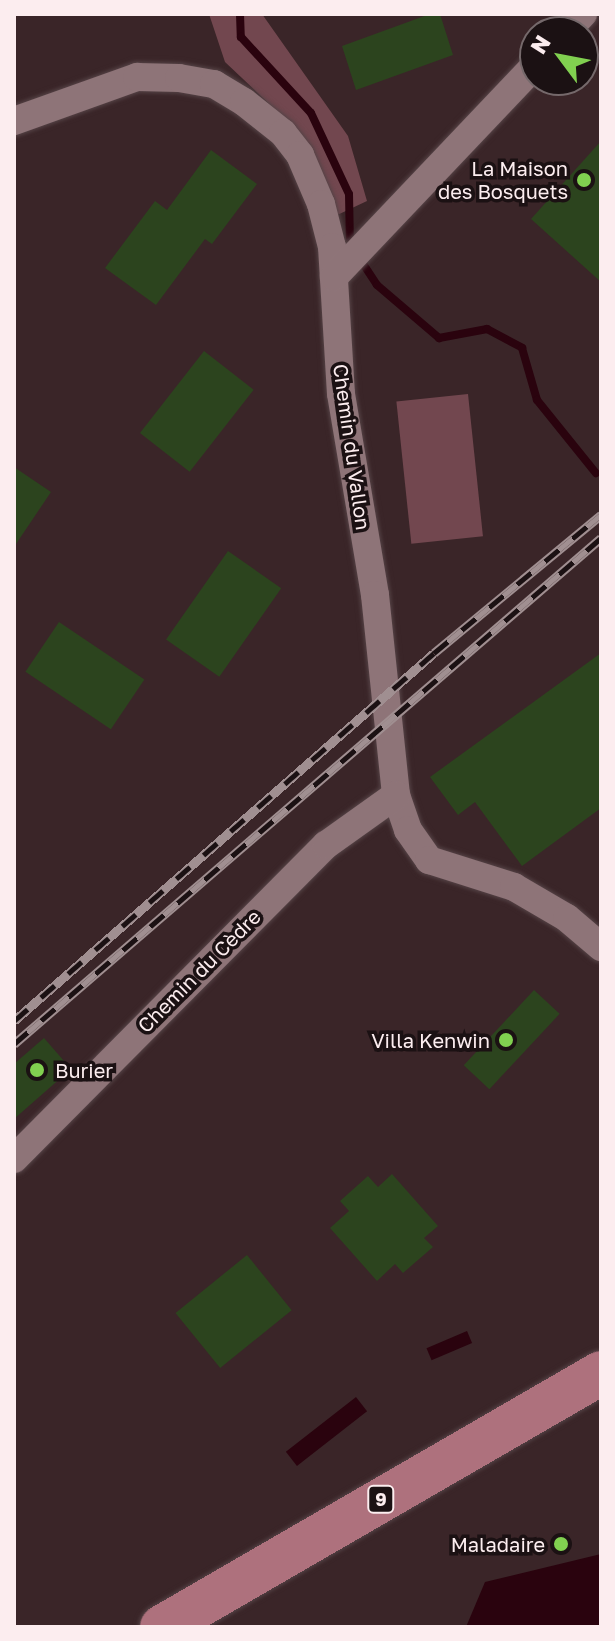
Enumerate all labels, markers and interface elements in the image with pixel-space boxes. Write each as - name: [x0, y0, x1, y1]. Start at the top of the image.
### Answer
- north arrow: [519, 16, 599, 96]
- text: N: [524, 30, 556, 58]
- place label: La Maison des Bosquets: [438, 156, 568, 203]
- marker: La Maison des Bosquets: [575, 171, 593, 189]
- street label: Chemin du Vallon: [328, 362, 376, 532]
- street label: Chemin du Cèdre: [133, 905, 265, 1037]
- place label: Villa Kenwin: [371, 1028, 490, 1052]
- marker: Villa Kenwin: [497, 1031, 515, 1049]
- place label: Burier: [55, 1058, 113, 1082]
- marker: Burier: [26, 1059, 48, 1081]
- road number: 9: [367, 1485, 395, 1513]
- place label: Maladaire: [451, 1532, 545, 1556]
- marker: Maladaire: [552, 1535, 570, 1553]

